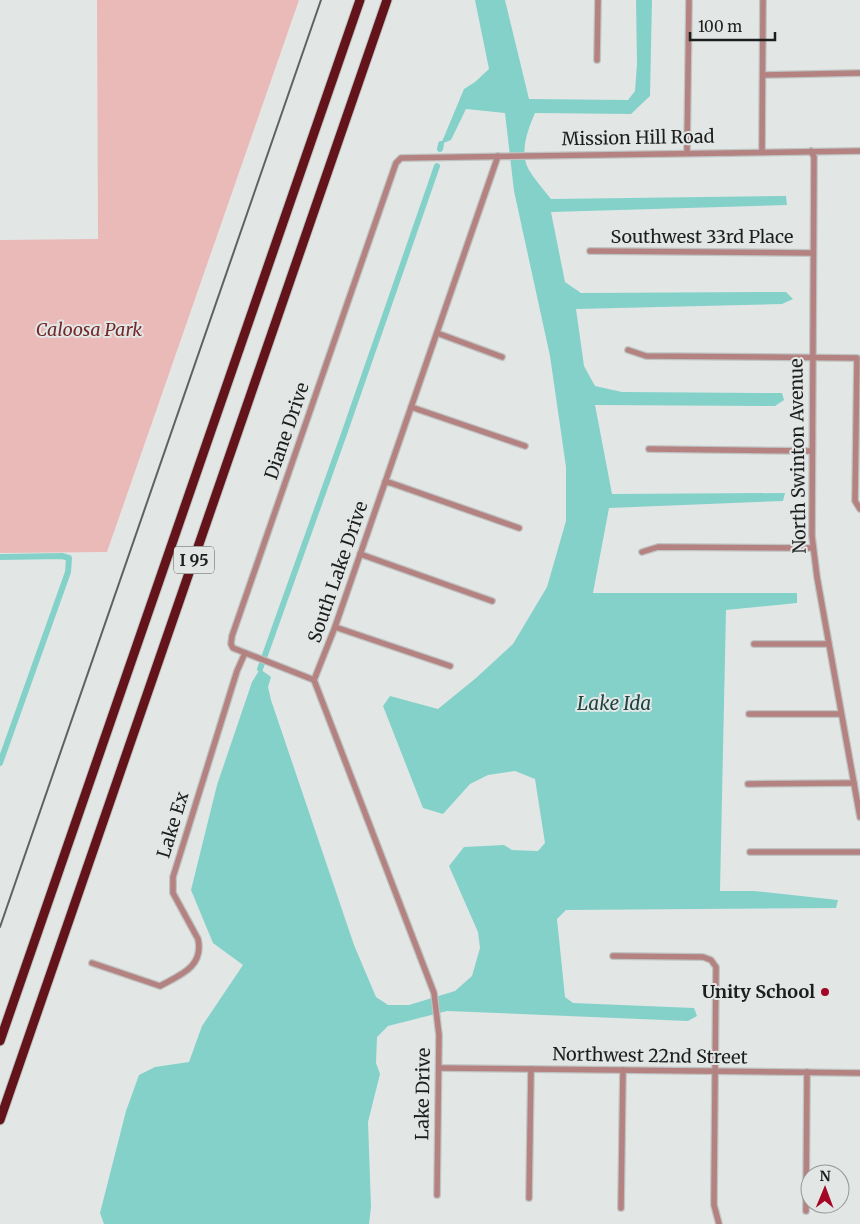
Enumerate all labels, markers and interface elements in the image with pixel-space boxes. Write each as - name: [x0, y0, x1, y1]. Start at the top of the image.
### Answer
- scale bar: [690, 10, 775, 42]
- text: 100 m: [698, 17, 742, 36]
- street label: Mission Hill Road: [561, 125, 715, 150]
- street label: Southwest 33rd Place: [611, 225, 793, 248]
- park label: Caloosa Park: [36, 318, 142, 341]
- street label: North Swinton Avenue: [784, 358, 811, 554]
- street label: Diane Drive: [259, 379, 314, 482]
- street label: South Lake Drive: [303, 498, 373, 646]
- road number: I 95: [174, 546, 214, 574]
- water label: Lake Ida: [577, 691, 651, 715]
- street label: Lake Ex: [152, 789, 194, 861]
- place label: Unity School: [702, 980, 815, 1003]
- marker: Unity School: [819, 986, 831, 998]
- street label: Northwest 22nd Street: [552, 1042, 748, 1069]
- street label: Lake Drive: [410, 1047, 435, 1141]
- north arrow: [800, 1164, 850, 1214]
- text: N: [820, 1167, 831, 1185]

